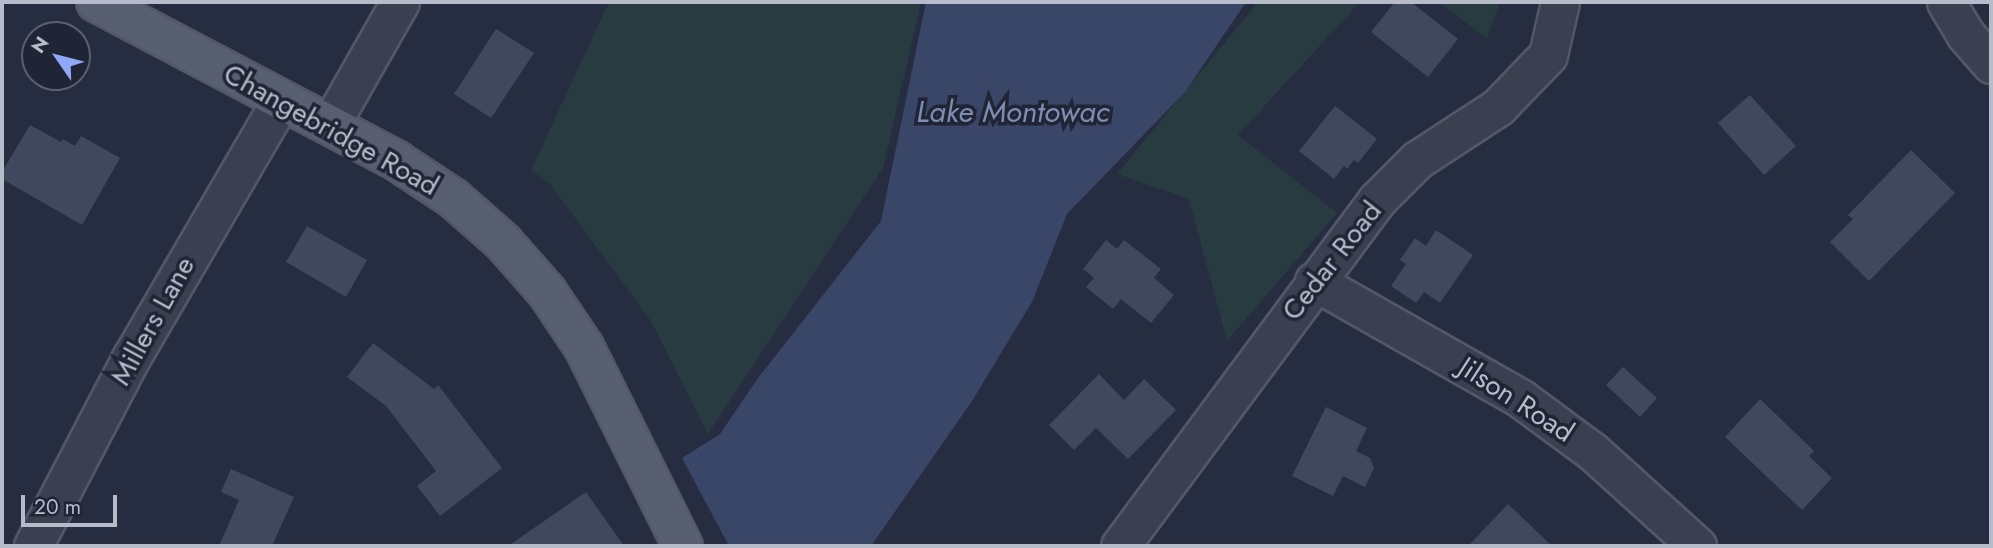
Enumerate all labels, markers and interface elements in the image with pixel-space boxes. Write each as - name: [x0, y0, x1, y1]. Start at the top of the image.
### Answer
- north arrow: [21, 21, 91, 91]
- text: N: [25, 31, 55, 59]
- street label: Changebridge Road: [218, 57, 444, 203]
- water label: Lake Montowac: [916, 94, 1110, 130]
- street label: Cedar Road: [1275, 195, 1389, 327]
- street label: Millers Lane: [104, 251, 202, 391]
- street label: Jilson Road: [1452, 350, 1580, 450]
- scale bar: [24, 482, 121, 526]
- text: 20 m: [34, 492, 81, 522]

